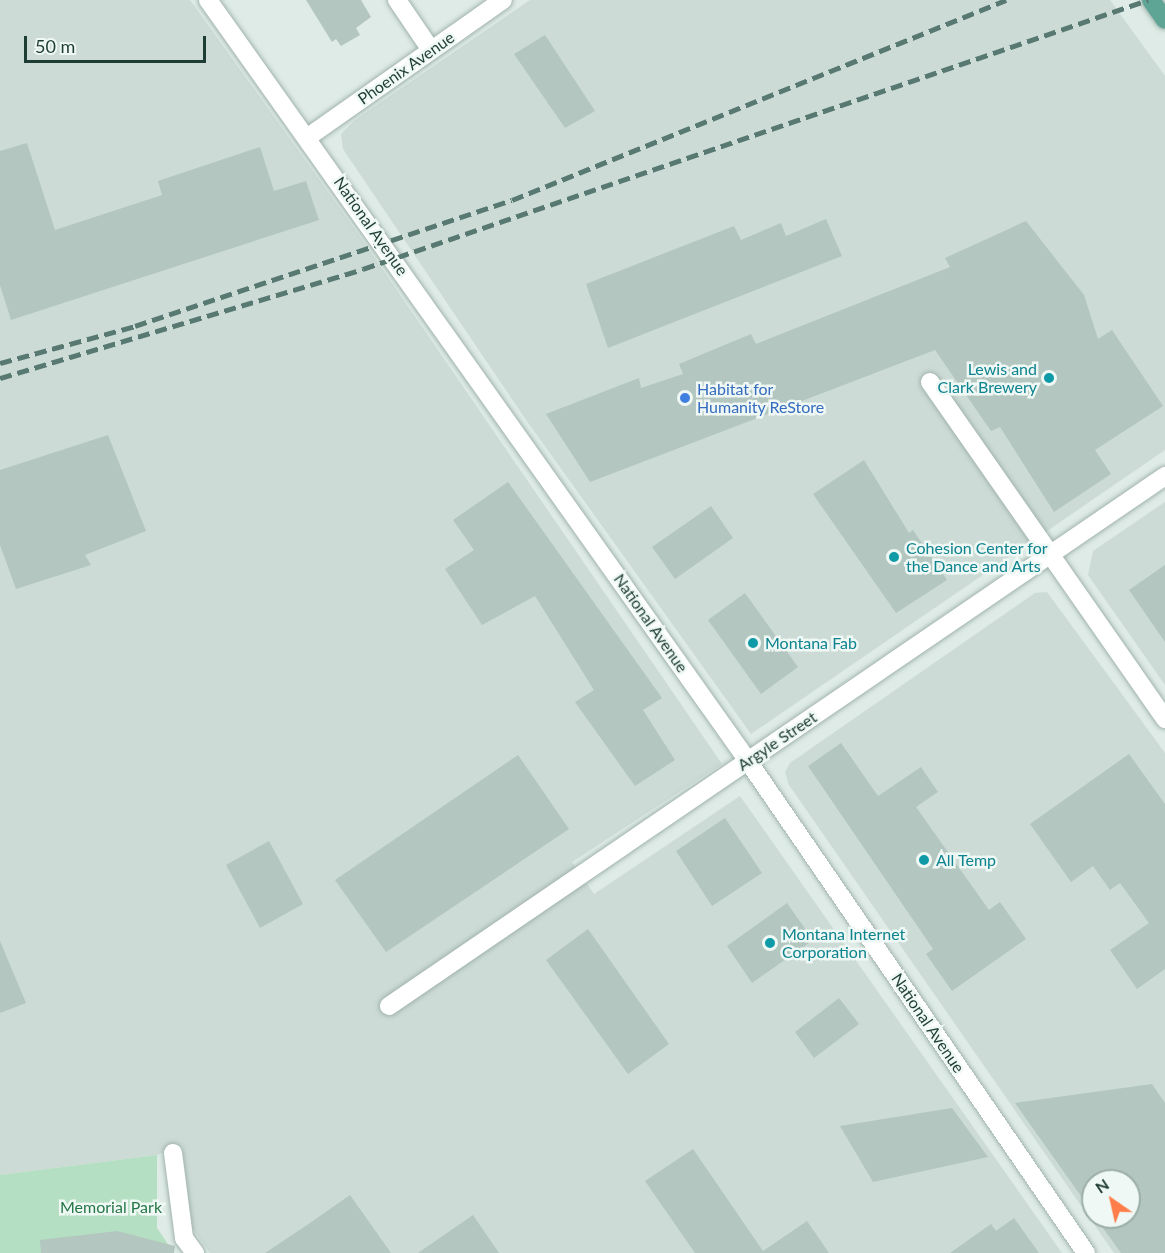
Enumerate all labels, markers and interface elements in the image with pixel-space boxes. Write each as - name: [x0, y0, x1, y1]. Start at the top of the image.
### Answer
- scale bar: [27, 24, 208, 62]
- street label: Phoenix Avenue: [354, 27, 458, 109]
- text: 50 m: [35, 35, 75, 57]
- street label: National Avenue: [330, 173, 412, 279]
- place label: Lewis and Clark Brewery: [938, 359, 1037, 397]
- marker: Lewis and Clark Brewery: [1042, 371, 1056, 385]
- place label: Habitat for Humanity ReStore: [697, 379, 825, 417]
- marker: Habitat for Humanity ReStore: [678, 391, 692, 405]
- place label: Cohesion Center for the Dance and Arts: [906, 538, 1048, 576]
- marker: Cohesion Center for the Dance and Arts: [887, 550, 901, 564]
- street label: National Avenue: [610, 570, 692, 676]
- place label: Montana Fab: [765, 633, 857, 653]
- marker: Montana Fab: [746, 636, 760, 650]
- street label: Argyle Street: [734, 707, 820, 775]
- place label: All Temp: [936, 850, 997, 870]
- marker: All Temp: [917, 853, 931, 867]
- place label: Montana Internet Corporation: [782, 924, 905, 962]
- marker: Montana Internet Corporation: [763, 936, 777, 950]
- street label: National Avenue: [887, 969, 969, 1077]
- north arrow: [1081, 1169, 1141, 1229]
- text: N: [1091, 1174, 1112, 1197]
- park label: Memorial Park: [60, 1197, 162, 1217]

